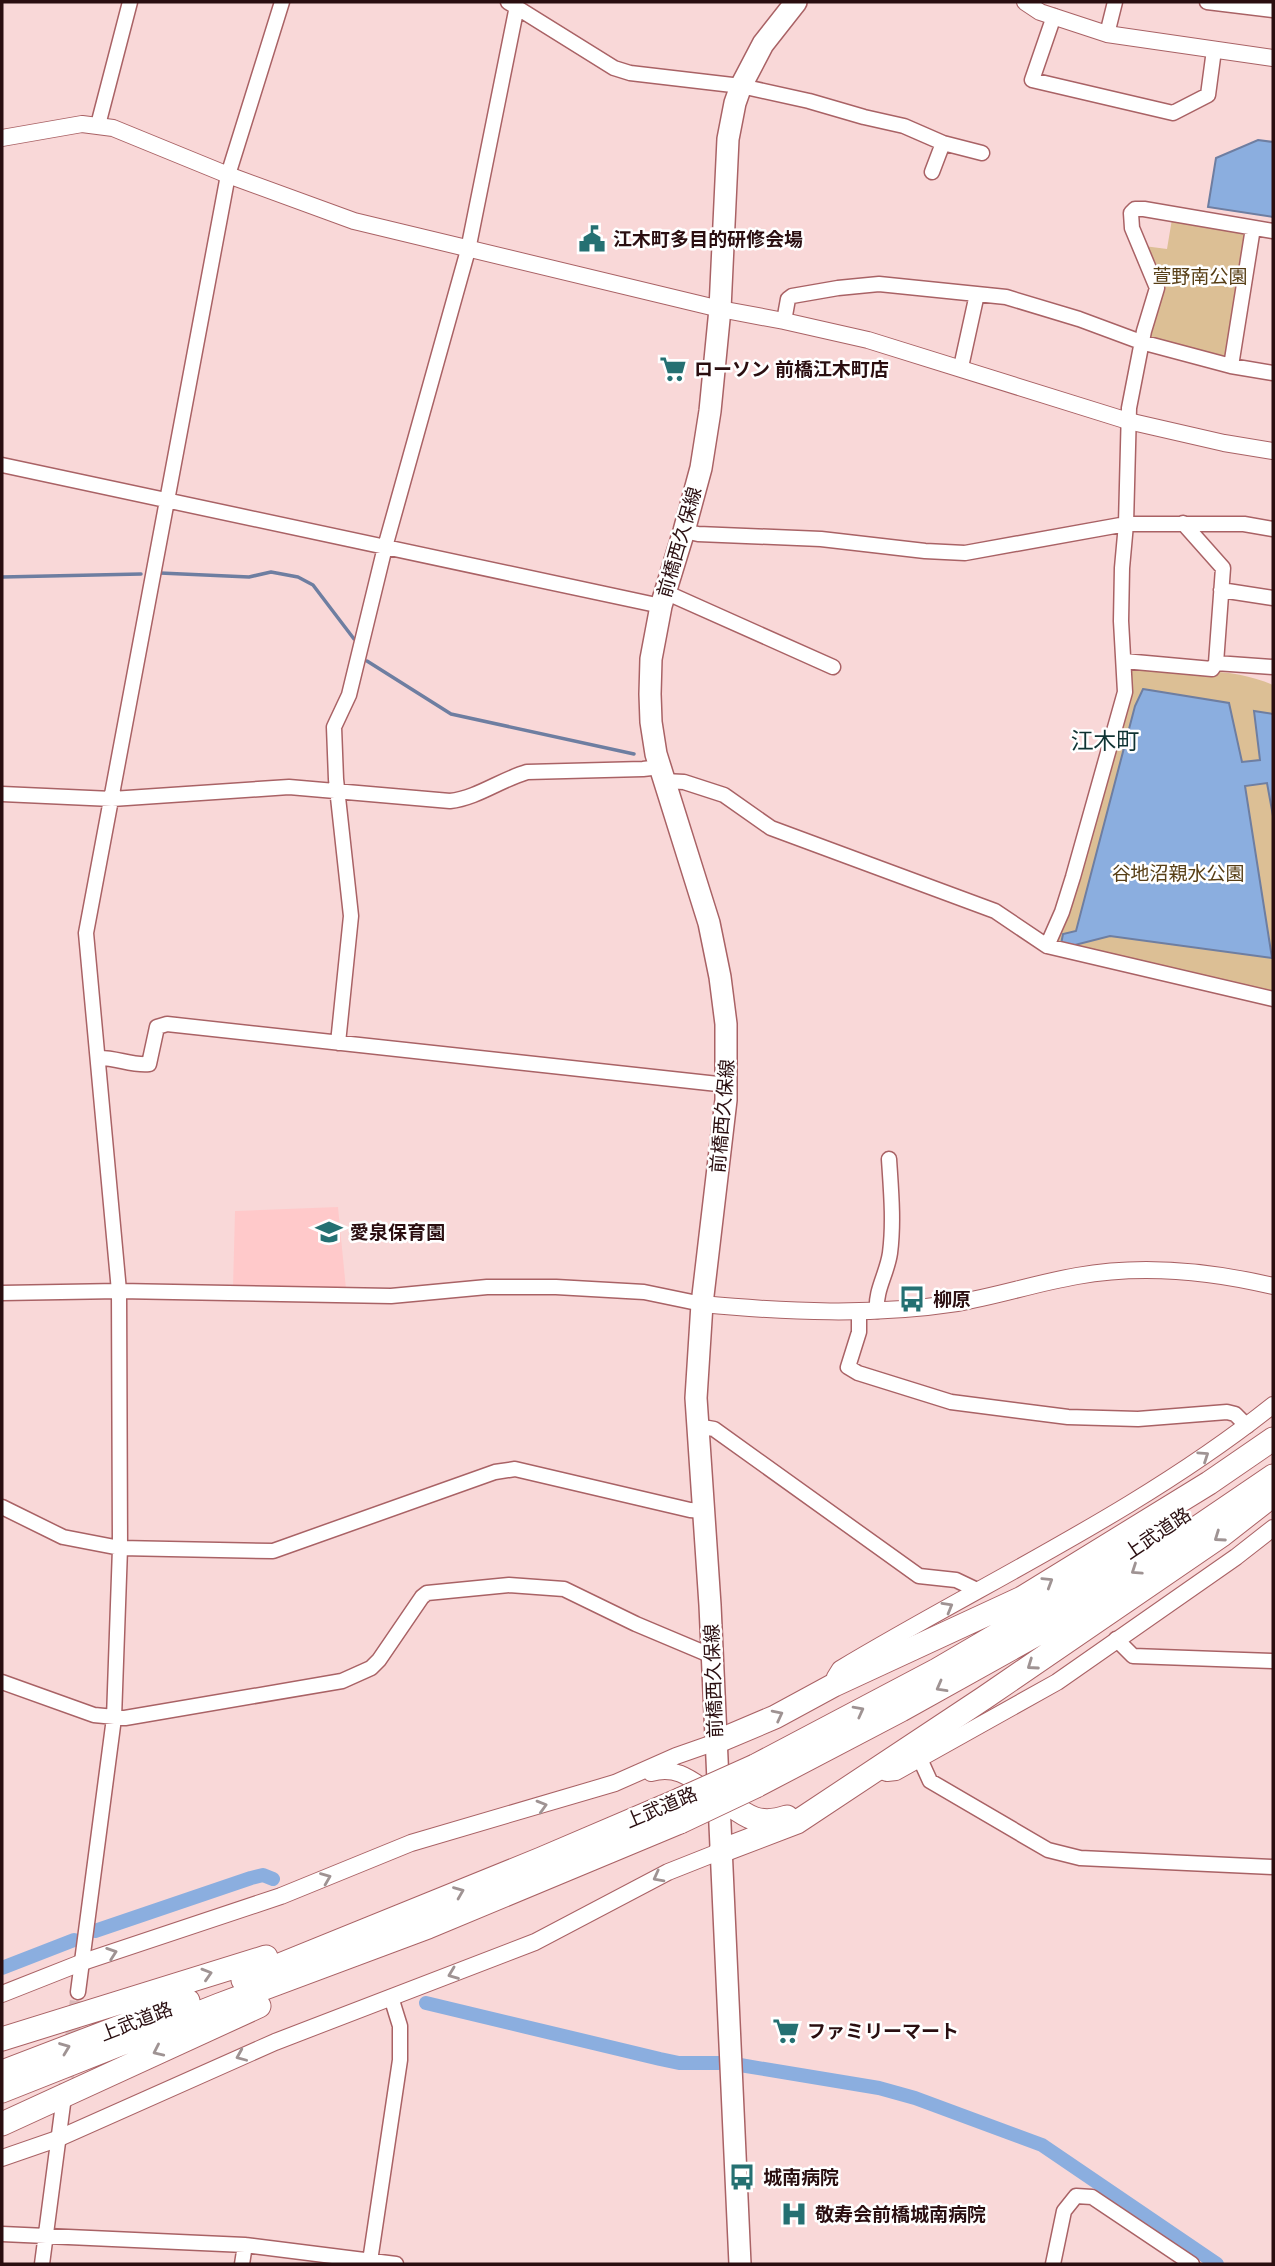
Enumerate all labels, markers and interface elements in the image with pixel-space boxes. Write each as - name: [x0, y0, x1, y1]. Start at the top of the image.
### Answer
- public building icon: 江木町多目的研修会場: [577, 224, 607, 254]
- place label: 江木町多目的研修会場: [613, 226, 803, 252]
- park label: 萱野南公園: [1152, 263, 1248, 289]
- supermarket icon: ローソン 前橋江木町店: [658, 354, 688, 384]
- place label: ローソン 前橋江木町店: [694, 356, 889, 382]
- street label: 前橋西久保線: [651, 484, 707, 600]
- district label: 江木町: [1071, 724, 1140, 756]
- park label: 谷地沼親水公園: [1111, 860, 1245, 886]
- street label: 前橋西久保線: [704, 1058, 740, 1174]
- school or university icon: 愛泉保育園: [314, 1217, 344, 1247]
- place label: 愛泉保育園: [350, 1219, 445, 1245]
- bus stop icon: 柳原: [897, 1284, 927, 1314]
- place label: 柳原: [933, 1286, 971, 1312]
- one-way arrow: [1197, 1451, 1210, 1464]
- street label: 上武道路: [1118, 1501, 1196, 1565]
- one-way arrow: [1214, 1528, 1227, 1541]
- one-way arrow: [1131, 1562, 1144, 1574]
- one-way arrow: [1040, 1577, 1053, 1590]
- one-way arrow: [941, 1602, 953, 1615]
- street label: 前橋西久保線: [698, 1624, 728, 1738]
- one-way arrow: [1027, 1657, 1040, 1669]
- one-way arrow: [936, 1679, 949, 1692]
- one-way arrow: [852, 1706, 864, 1720]
- one-way arrow: [771, 1709, 783, 1723]
- street label: 上武道路: [621, 1780, 701, 1834]
- one-way arrow: [536, 1800, 548, 1814]
- one-way arrow: [653, 1869, 665, 1882]
- one-way arrow: [320, 1872, 332, 1886]
- one-way arrow: [452, 1886, 465, 1900]
- one-way arrow: [105, 1946, 117, 1961]
- one-way arrow: [447, 1965, 459, 1979]
- one-way arrow: [201, 1968, 213, 1983]
- street label: 上武道路: [96, 1995, 176, 2047]
- supermarket icon: ファミリーマート: [771, 2016, 801, 2046]
- place label: ファミリーマート: [807, 2018, 959, 2044]
- one-way arrow: [59, 2042, 71, 2056]
- one-way arrow: [153, 2043, 165, 2057]
- one-way arrow: [235, 2048, 248, 2062]
- bus stop icon: 城南病院: [727, 2162, 757, 2192]
- place label: 城南病院: [763, 2164, 839, 2190]
- hospital icon: 敬寿会前橋城南病院: [779, 2199, 809, 2229]
- place label: 敬寿会前橋城南病院: [815, 2201, 986, 2227]

